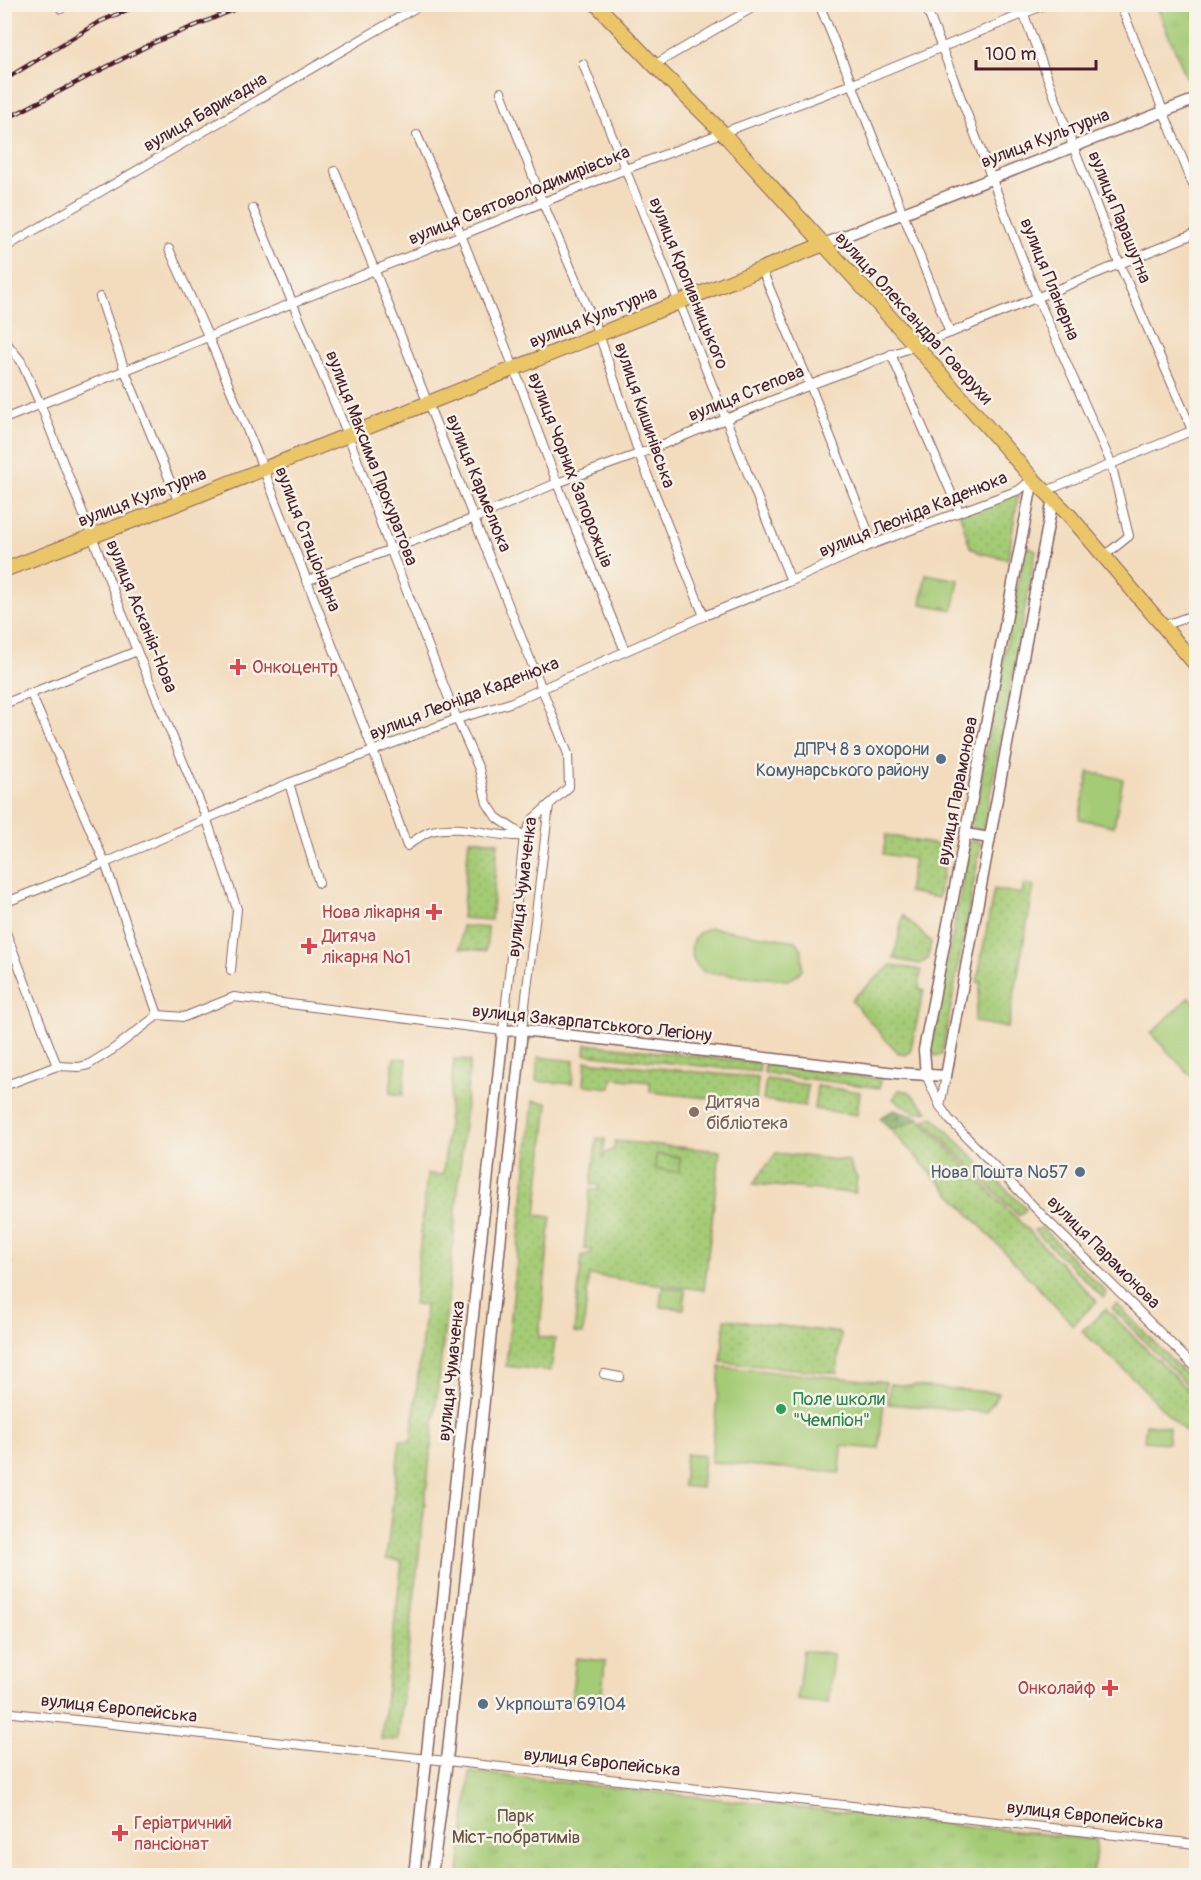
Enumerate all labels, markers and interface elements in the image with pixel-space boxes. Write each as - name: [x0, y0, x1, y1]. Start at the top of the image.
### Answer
- scale bar: [976, 33, 1096, 71]
- text: 100 m: [985, 43, 1037, 66]
- street label: вулиця Барикадна: [139, 68, 271, 157]
- street label: вулиця Культурна: [978, 103, 1113, 174]
- street label: вулиця Святоволодимирівська: [405, 140, 633, 250]
- street label: вулиця Парашутна: [1083, 148, 1157, 287]
- street label: вулиця Кропивницького: [643, 194, 734, 373]
- street label: вулиця Планерна: [1015, 215, 1085, 344]
- street label: вулиця Олександра Говорухи: [830, 227, 997, 410]
- street label: вулиця Культурна: [526, 281, 661, 354]
- street label: вулиця Кишинівська: [609, 339, 680, 491]
- street label: вулиця Максима Прокуратова: [320, 347, 423, 569]
- street label: вулиця Степова: [685, 360, 807, 427]
- street label: вулиця Чорних Запорожців: [523, 369, 618, 571]
- street label: вулиця Кармелюка: [440, 411, 517, 556]
- street label: вулиця Культурна: [75, 462, 210, 533]
- street label: вулиця Стаціонарна: [269, 463, 346, 615]
- street label: вулиця Леоніда Каденюка: [816, 466, 1011, 563]
- street label: вулиця Асканія-Нова: [100, 536, 183, 696]
- street label: вулиця Леоніда Каденюка: [366, 652, 562, 745]
- place label: Онкоцентр: [252, 656, 338, 679]
- marker: Онкоцентр: [229, 658, 247, 676]
- street label: вулиця Парамонова: [932, 715, 983, 867]
- place label: ДПРЧ 8 з охорони Комунарського району: [756, 738, 929, 782]
- marker: ДПРЧ 8 з охорони Комунарського району: [934, 752, 948, 766]
- street label: вулиця Чумаченка: [502, 816, 543, 958]
- place label: Нова лікарня: [322, 901, 420, 924]
- marker: Нова лікарня: [425, 903, 443, 921]
- place label: Дитяча лікарня №1: [321, 925, 411, 969]
- marker: Дитяча лікарня №1: [300, 937, 318, 955]
- street label: вулиця Закарпатського Легіону: [471, 999, 713, 1048]
- place label: Дитяча бібліотека: [705, 1091, 788, 1135]
- marker: Дитяча бібліотека: [687, 1105, 701, 1119]
- place label: Нова Пошта №57: [930, 1161, 1068, 1184]
- marker: Нова Пошта №57: [1073, 1165, 1087, 1179]
- street label: вулиця Парамонова: [1042, 1191, 1165, 1314]
- street label: вулиця Чумаченка: [433, 1300, 470, 1442]
- place label: Поле школи "Чемпіон": [793, 1388, 885, 1432]
- marker: Поле школи "Чемпіон": [774, 1402, 788, 1416]
- place label: Онколайф: [1017, 1677, 1096, 1700]
- marker: Онколайф: [1101, 1679, 1119, 1697]
- street label: вулиця Європейська: [40, 1689, 198, 1728]
- place label: Укрпошта 69104: [495, 1693, 627, 1716]
- marker: Укрпошта 69104: [476, 1697, 490, 1711]
- street label: вулиця Європейська: [523, 1743, 681, 1782]
- street label: вулиця Європейська: [1006, 1796, 1164, 1835]
- park label: Парк Міст-побратимів: [452, 1805, 580, 1849]
- place label: Геріатричний пансіонат: [134, 1812, 232, 1856]
- marker: Геріатричний пансіонат: [111, 1824, 129, 1842]

